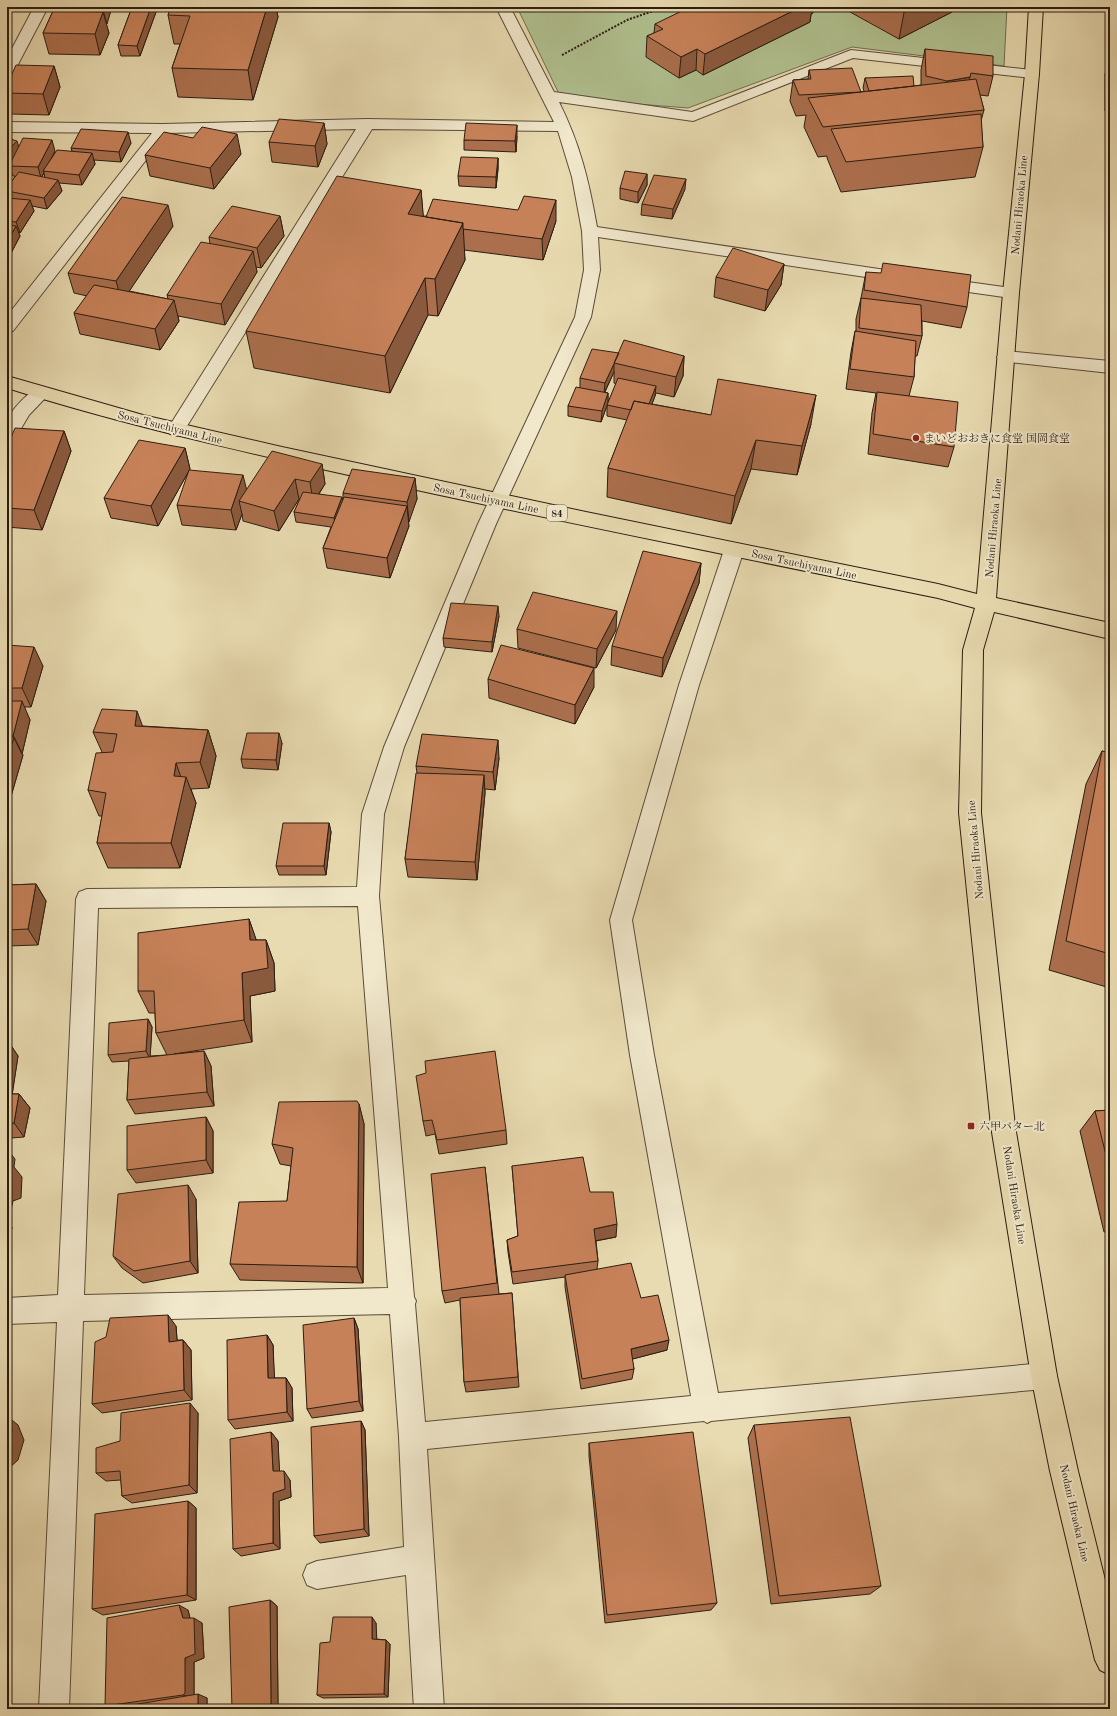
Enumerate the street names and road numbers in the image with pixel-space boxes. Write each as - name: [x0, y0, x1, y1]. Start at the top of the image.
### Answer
- street label: Nodani Hiraoka Line: [1011, 155, 1030, 255]
- street label: Sosa Tsuchiyama Line: [116, 410, 223, 447]
- street label: Nodani Hiraoka Line: [985, 478, 1004, 578]
- street label: Sosa Tsuchiyama Line: [432, 483, 539, 516]
- road number: 84: [547, 505, 567, 521]
- street label: Sosa Tsuchiyama Line: [750, 549, 857, 582]
- street label: Nodani Hiraoka Line: [967, 800, 986, 900]
- street label: Nodani Hiraoka Line: [1000, 1145, 1027, 1245]
- street label: Nodani Hiraoka Line: [1057, 1464, 1090, 1563]

